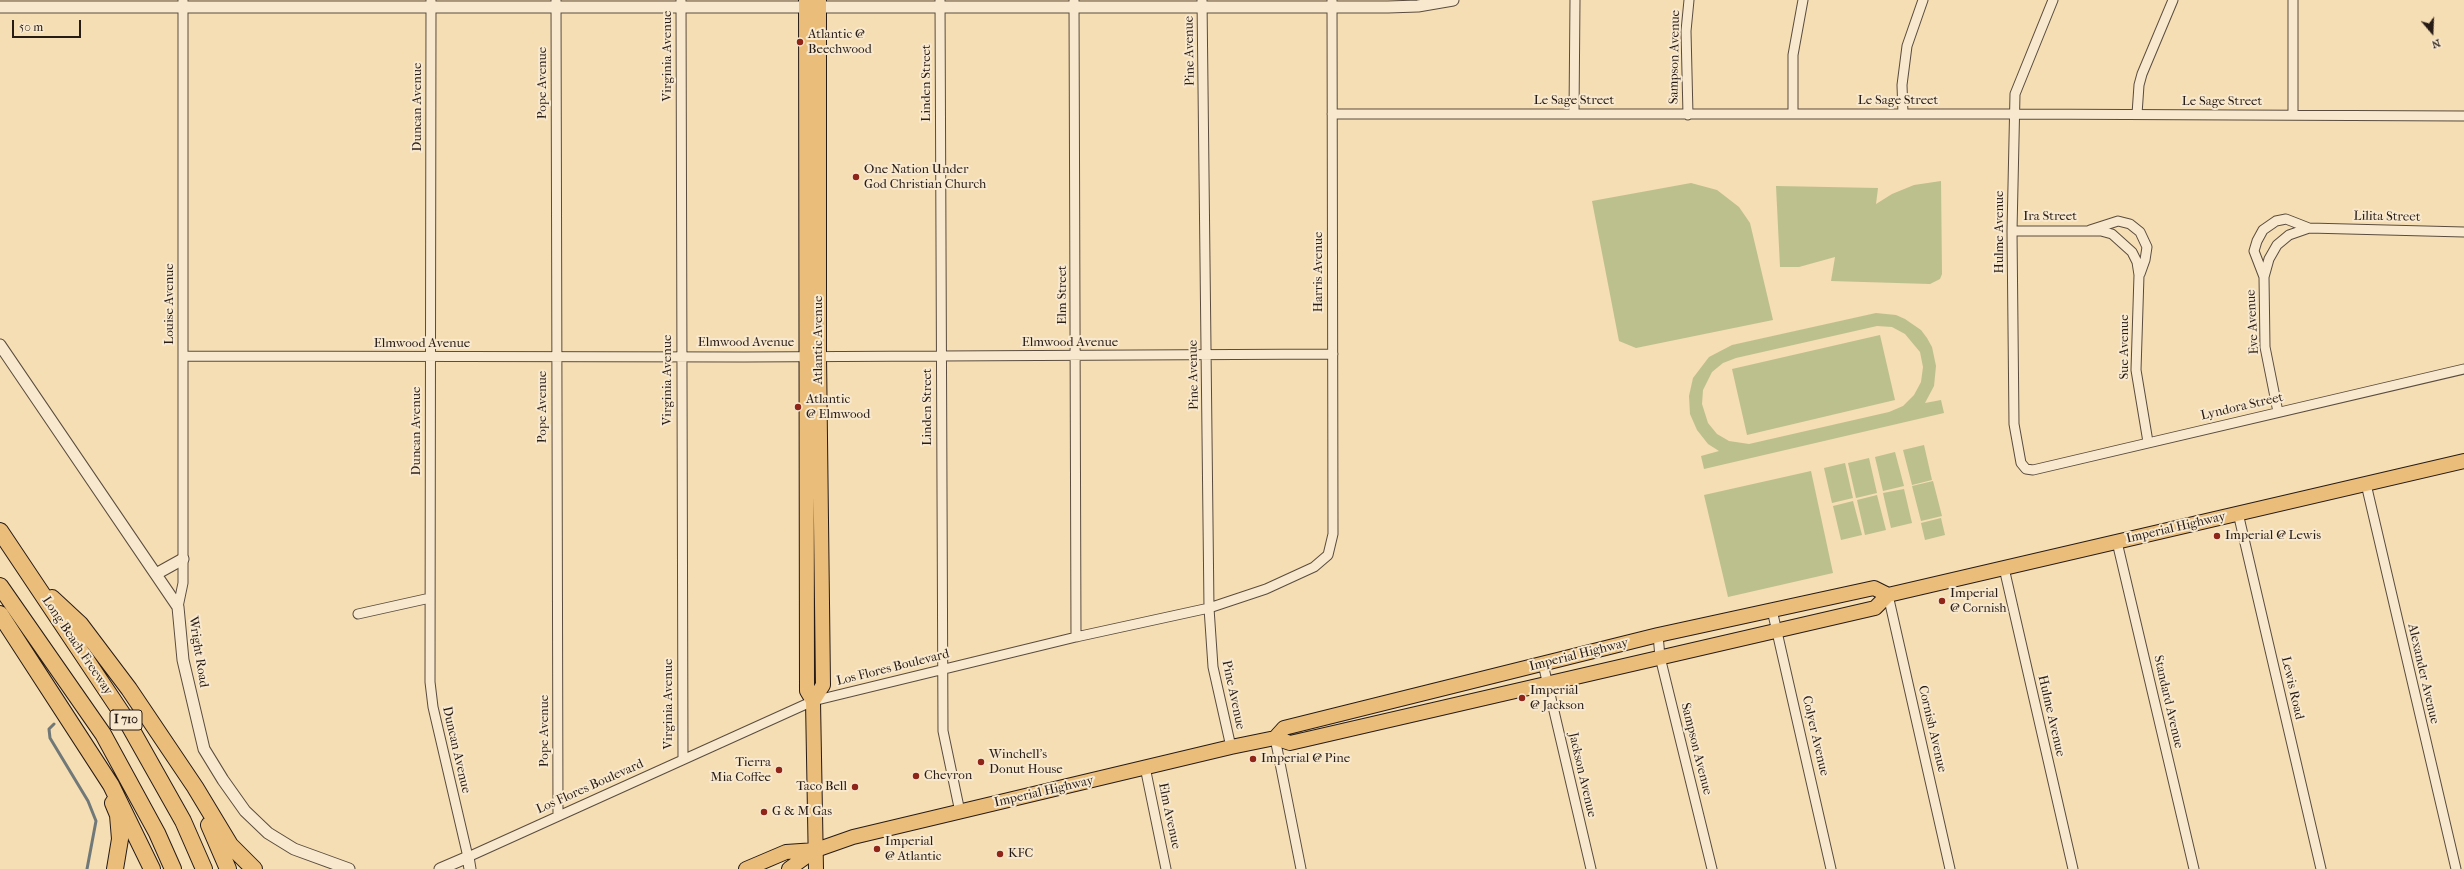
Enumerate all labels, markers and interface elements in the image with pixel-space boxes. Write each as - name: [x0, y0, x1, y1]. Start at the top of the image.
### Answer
- street label: Sampson Avenue: [1666, 10, 1684, 104]
- street label: Virginia Avenue: [660, 11, 676, 101]
- scale bar: [14, 12, 83, 38]
- north arrow: [2412, 12, 2452, 52]
- street label: Pine Avenue: [1182, 16, 1198, 86]
- text: 50 m: [19, 20, 43, 34]
- place label: Atlantic @ Beechwood: [808, 27, 872, 58]
- text: N: [2430, 36, 2442, 51]
- marker: Atlantic @ Beechwood: [795, 37, 805, 47]
- street label: Linden Street: [919, 44, 935, 122]
- street label: Pope Avenue: [535, 47, 551, 119]
- street label: Duncan Avenue: [410, 63, 426, 151]
- street label: Le Sage Street: [1534, 93, 1614, 109]
- street label: Le Sage Street: [1858, 93, 1938, 109]
- street label: Le Sage Street: [2182, 94, 2262, 110]
- place label: One Nation Under God Christian Church: [864, 162, 986, 193]
- marker: One Nation Under God Christian Church: [851, 172, 861, 182]
- street label: Hulme Avenue: [1992, 190, 2008, 274]
- street label: Ira Street: [2023, 209, 2077, 225]
- street label: Lilita Street: [2353, 209, 2421, 225]
- street label: Harris Avenue: [1311, 232, 1327, 312]
- street label: Louise Avenue: [162, 263, 178, 345]
- street label: Elm Street: [1055, 265, 1071, 325]
- street label: Eve Avenue: [2244, 289, 2262, 355]
- street label: Atlantic Avenue: [811, 296, 827, 384]
- street label: Sue Avenue: [2117, 314, 2133, 380]
- street label: Virginia Avenue: [660, 335, 676, 425]
- street label: Elmwood Avenue: [698, 335, 794, 351]
- street label: Elmwood Avenue: [1022, 335, 1118, 351]
- street label: Elmwood Avenue: [374, 336, 470, 352]
- street label: Pine Avenue: [1186, 340, 1202, 410]
- street label: Linden Street: [920, 368, 936, 446]
- street label: Pope Avenue: [535, 371, 551, 443]
- street label: Duncan Avenue: [409, 387, 425, 475]
- street label: Lyndora Street: [2199, 390, 2285, 424]
- place label: Atlantic @ Elmwood: [806, 392, 870, 423]
- marker: Atlantic @ Elmwood: [793, 402, 803, 412]
- street label: Imperial Highway: [2125, 509, 2227, 547]
- place label: Imperial @ Lewis: [2225, 528, 2321, 544]
- marker: Imperial @ Lewis: [2212, 531, 2222, 541]
- place label: Imperial @ Cornish: [1950, 586, 2007, 617]
- street label: Long Beach Freeway: [38, 594, 116, 698]
- marker: Imperial @ Cornish: [1937, 596, 1947, 606]
- street label: Wright Road: [185, 615, 211, 689]
- street label: Alexander Avenue: [2404, 622, 2442, 726]
- street label: Imperial Highway: [1528, 635, 1630, 675]
- street label: Los Flores Boulevard: [835, 646, 951, 690]
- street label: Standard Avenue: [2150, 654, 2186, 750]
- street label: Lewis Road: [2277, 655, 2307, 721]
- street label: Virginia Avenue: [661, 659, 677, 749]
- street label: Pine Avenue: [1218, 659, 1248, 731]
- street label: Hulme Avenue: [2034, 674, 2068, 758]
- place label: Imperial @ Jackson: [1530, 683, 1584, 714]
- street label: Cornish Avenue: [1914, 684, 1950, 774]
- marker: Imperial @ Jackson: [1517, 693, 1527, 703]
- street label: Colyer Avenue: [1798, 694, 1832, 778]
- street label: Pope Avenue: [537, 695, 553, 767]
- street label: Sampson Avenue: [1677, 701, 1715, 797]
- street label: Duncan Avenue: [438, 705, 474, 795]
- road number: I 710: [110, 710, 142, 730]
- street label: Jackson Avenue: [1565, 731, 1599, 819]
- place label: Winchell's Donut House: [989, 747, 1063, 778]
- place label: Imperial @ Pine: [1261, 751, 1350, 767]
- marker: Imperial @ Pine: [1248, 754, 1258, 764]
- place label: Tierra Mia Coffee: [711, 755, 771, 786]
- street label: Los Flores Boulevard: [534, 756, 646, 818]
- marker: Winchell's Donut House: [976, 757, 986, 767]
- marker: Tierra Mia Coffee: [774, 765, 784, 775]
- place label: Chevron: [924, 768, 972, 784]
- marker: Chevron: [911, 771, 921, 781]
- street label: Imperial Highway: [993, 773, 1095, 811]
- place label: Taco Bell: [796, 779, 847, 795]
- marker: Taco Bell: [850, 782, 860, 792]
- street label: Elm Avenue: [1154, 782, 1184, 850]
- place label: G & M Gas: [772, 804, 832, 820]
- marker: G & M Gas: [759, 807, 769, 817]
- place label: Imperial @ Atlantic: [885, 834, 942, 865]
- marker: Imperial @ Atlantic: [872, 844, 882, 854]
- place label: KFC: [1008, 846, 1033, 862]
- marker: KFC: [995, 849, 1005, 859]

